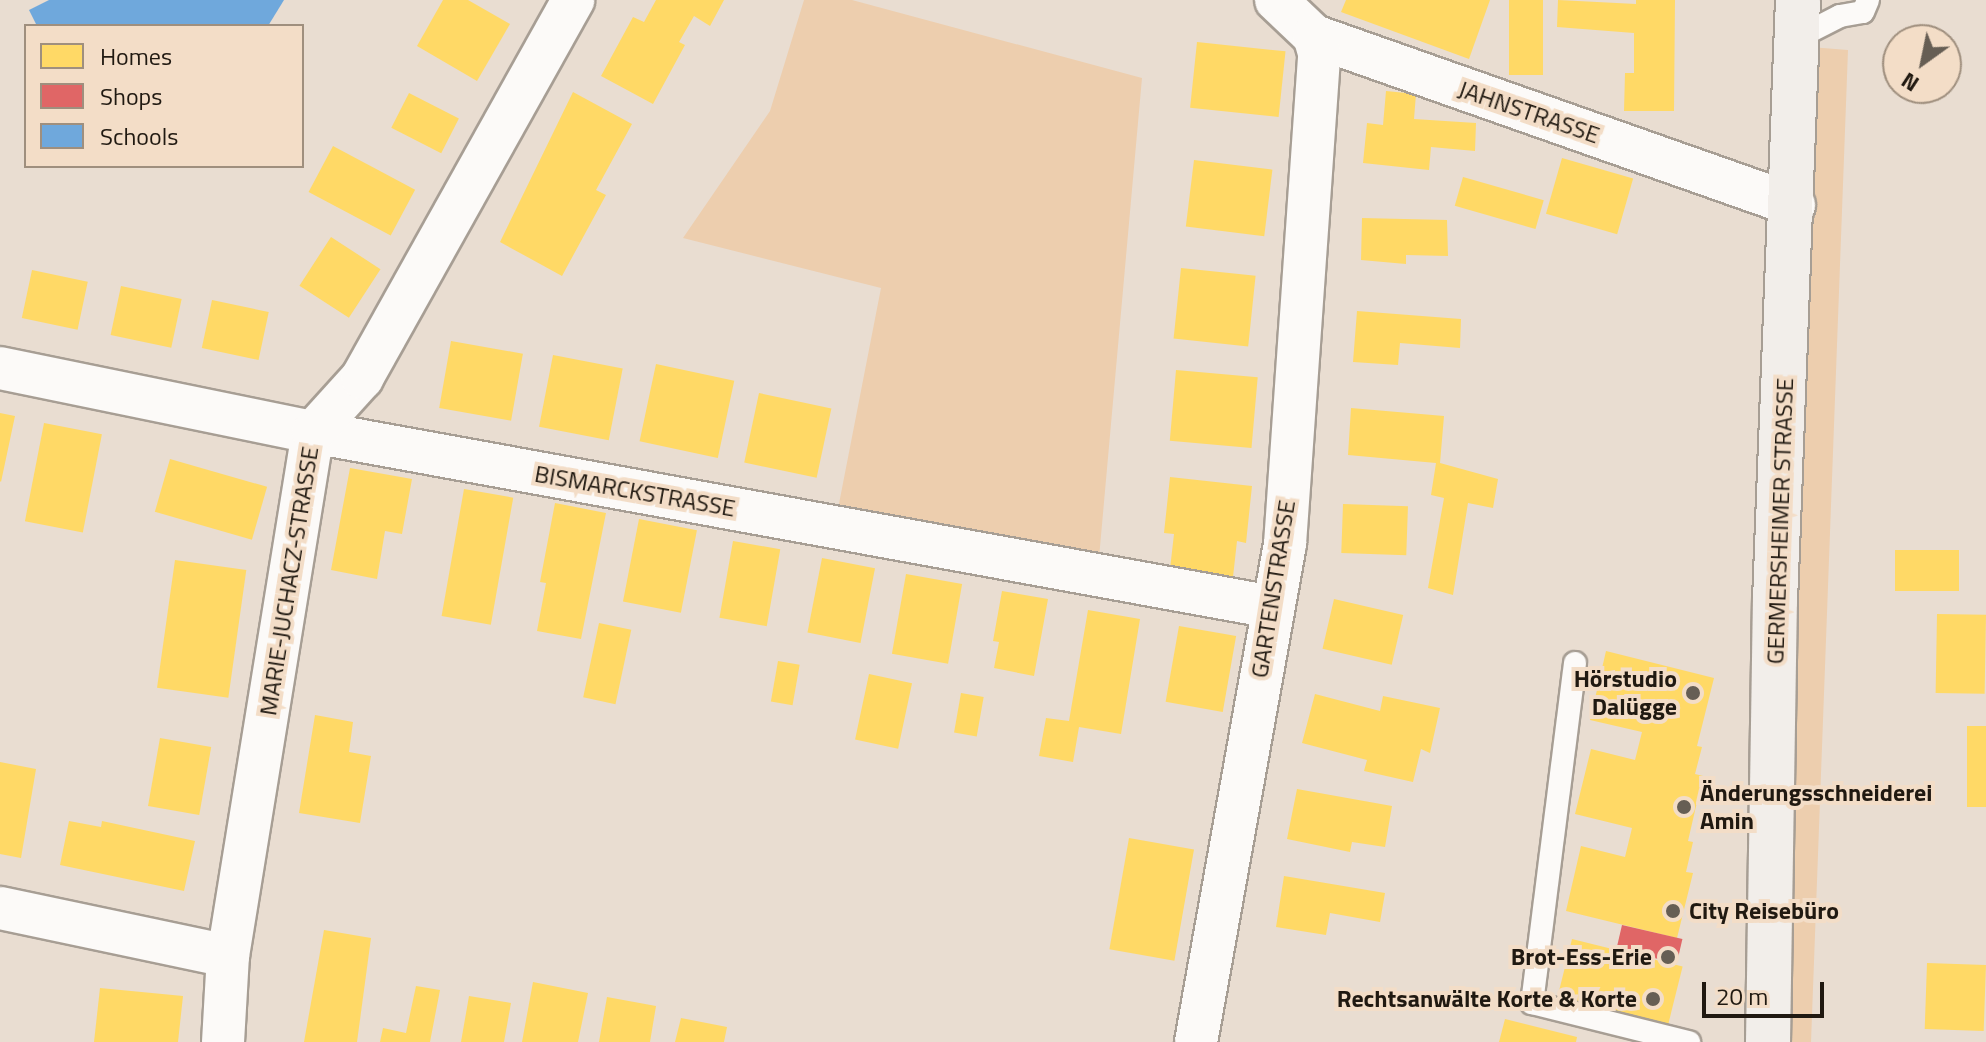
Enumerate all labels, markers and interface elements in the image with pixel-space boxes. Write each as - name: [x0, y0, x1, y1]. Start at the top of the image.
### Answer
- legend: [24, 24, 304, 168]
- north arrow: [1882, 24, 1962, 104]
- text: Homes: [100, 38, 172, 74]
- text: N: [1894, 64, 1926, 101]
- street label: JAHNSTRASSE: [1455, 74, 1603, 150]
- text: Shops: [100, 78, 162, 114]
- text: Schools: [100, 118, 178, 154]
- street label: GERMERSHEIMER STRASSE: [1761, 377, 1799, 665]
- street label: MARIE-JUCHACZ-STRASSE: [253, 444, 325, 718]
- street label: BISMARCKSTRASSE: [532, 459, 738, 523]
- street label: GARTENSTRASSE: [1245, 498, 1301, 680]
- place label: Hörstudio Dalügge: [1574, 665, 1677, 721]
- marker: Hörstudio Dalügge: [1684, 684, 1702, 702]
- place label: Änderungsschneiderei Amin: [1700, 779, 1933, 835]
- marker: Änderungsschneiderei Amin: [1675, 798, 1693, 816]
- place label: City Reisebüro: [1689, 897, 1839, 925]
- marker: City Reisebüro: [1664, 902, 1682, 920]
- place label: Brot-Ess-Erie: [1511, 943, 1652, 971]
- marker: Brot-Ess-Erie: [1659, 948, 1677, 966]
- scale bar: [1706, 966, 1828, 1016]
- text: 20 m: [1716, 978, 1768, 1014]
- place label: Rechtsanwälte Korte & Korte: [1337, 985, 1637, 1013]
- marker: Rechtsanwälte Korte & Korte: [1644, 990, 1662, 1008]

